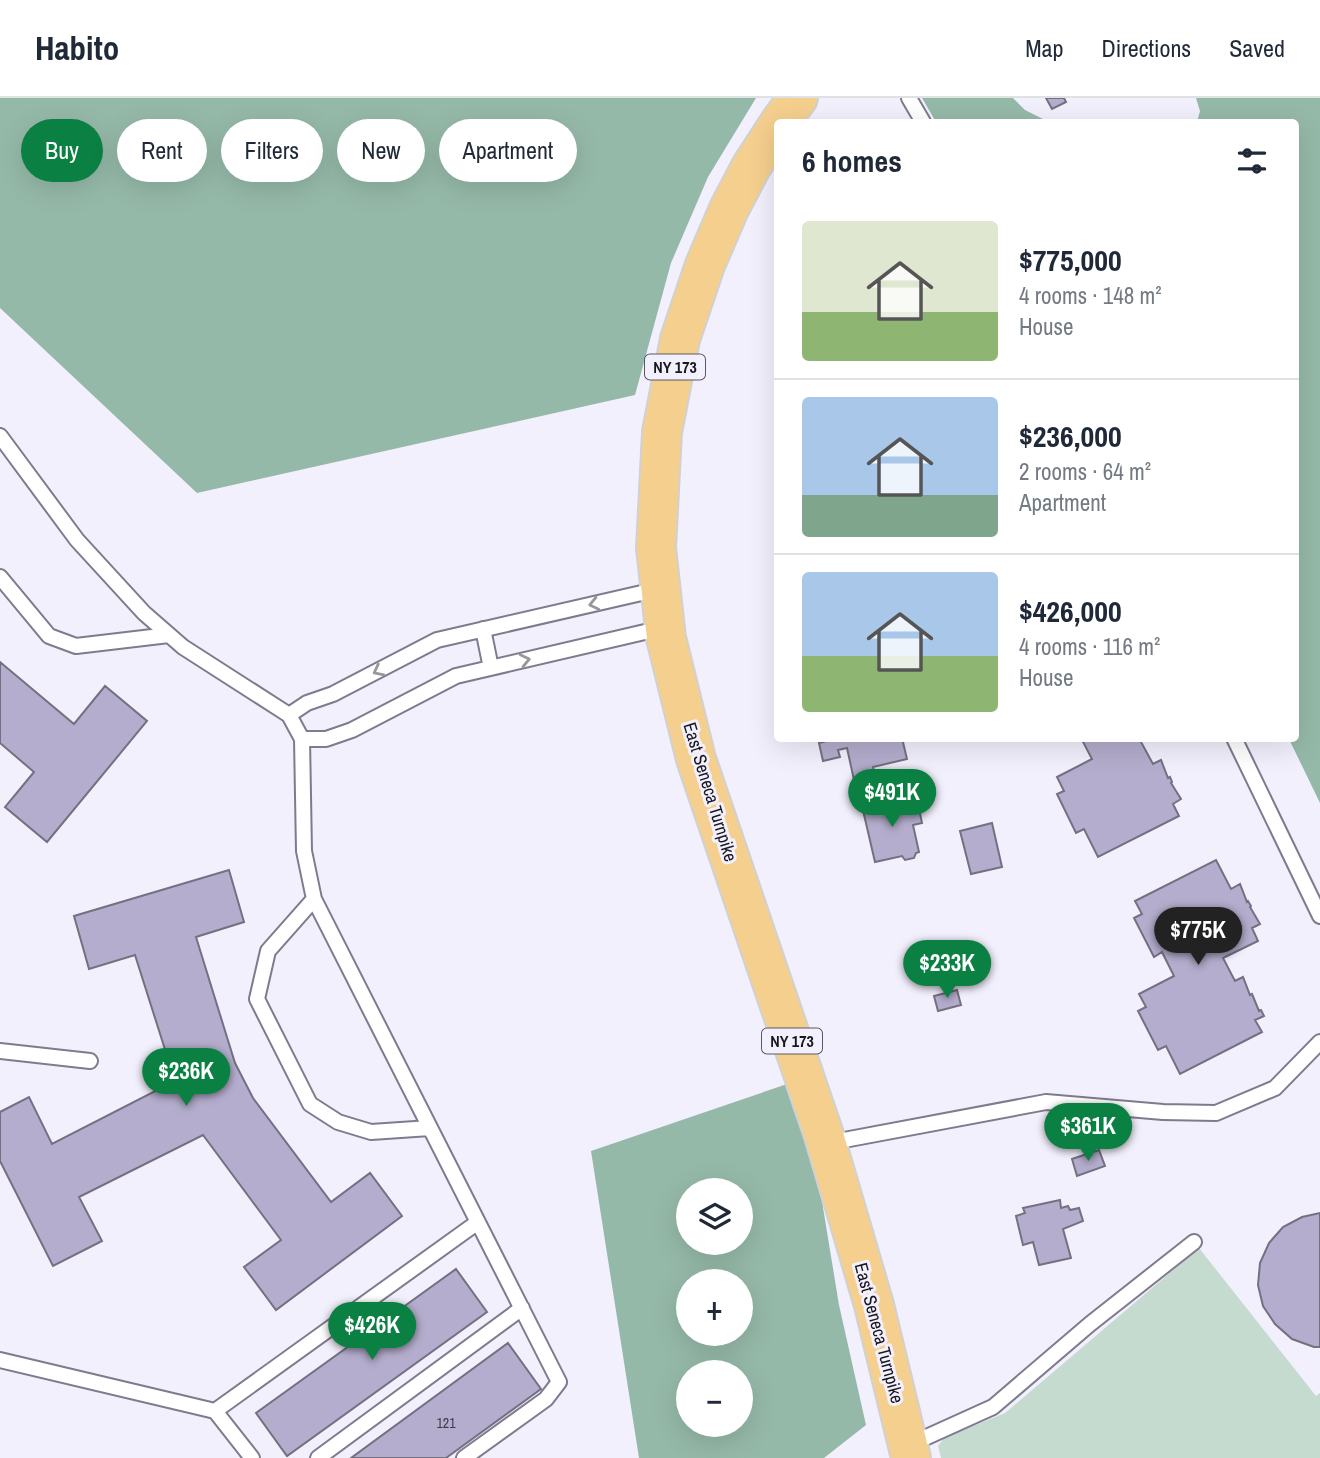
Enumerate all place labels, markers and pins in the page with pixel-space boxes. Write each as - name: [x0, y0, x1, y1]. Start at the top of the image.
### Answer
- pin: $491K: [843, 770, 941, 829]
- pin: $775K: [1149, 908, 1247, 967]
- pin: $233K: [898, 940, 996, 1000]
- pin: $236K: [137, 1048, 235, 1108]
- pin: $361K: [1039, 1104, 1137, 1163]
- pin: $426K: [323, 1302, 421, 1362]

